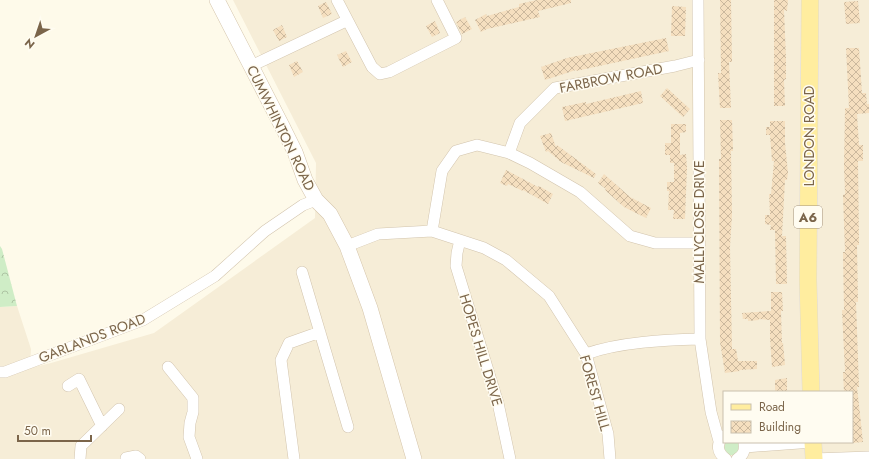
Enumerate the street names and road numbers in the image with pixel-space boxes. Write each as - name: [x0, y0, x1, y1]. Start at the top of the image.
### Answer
- street label: FARBROW ROAD: [558, 58, 664, 98]
- street label: CUMWHINTON ROAD: [242, 62, 320, 194]
- street label: LONDON ROAD: [799, 86, 819, 186]
- street label: MALLYCLOSE DRIVE: [689, 160, 709, 284]
- road number: A6: [794, 206, 822, 228]
- street label: HOPES HILL DRIVE: [454, 291, 508, 409]
- street label: GARLANDS ROAD: [36, 308, 148, 368]
- street label: FOREST HILL: [575, 353, 616, 434]

